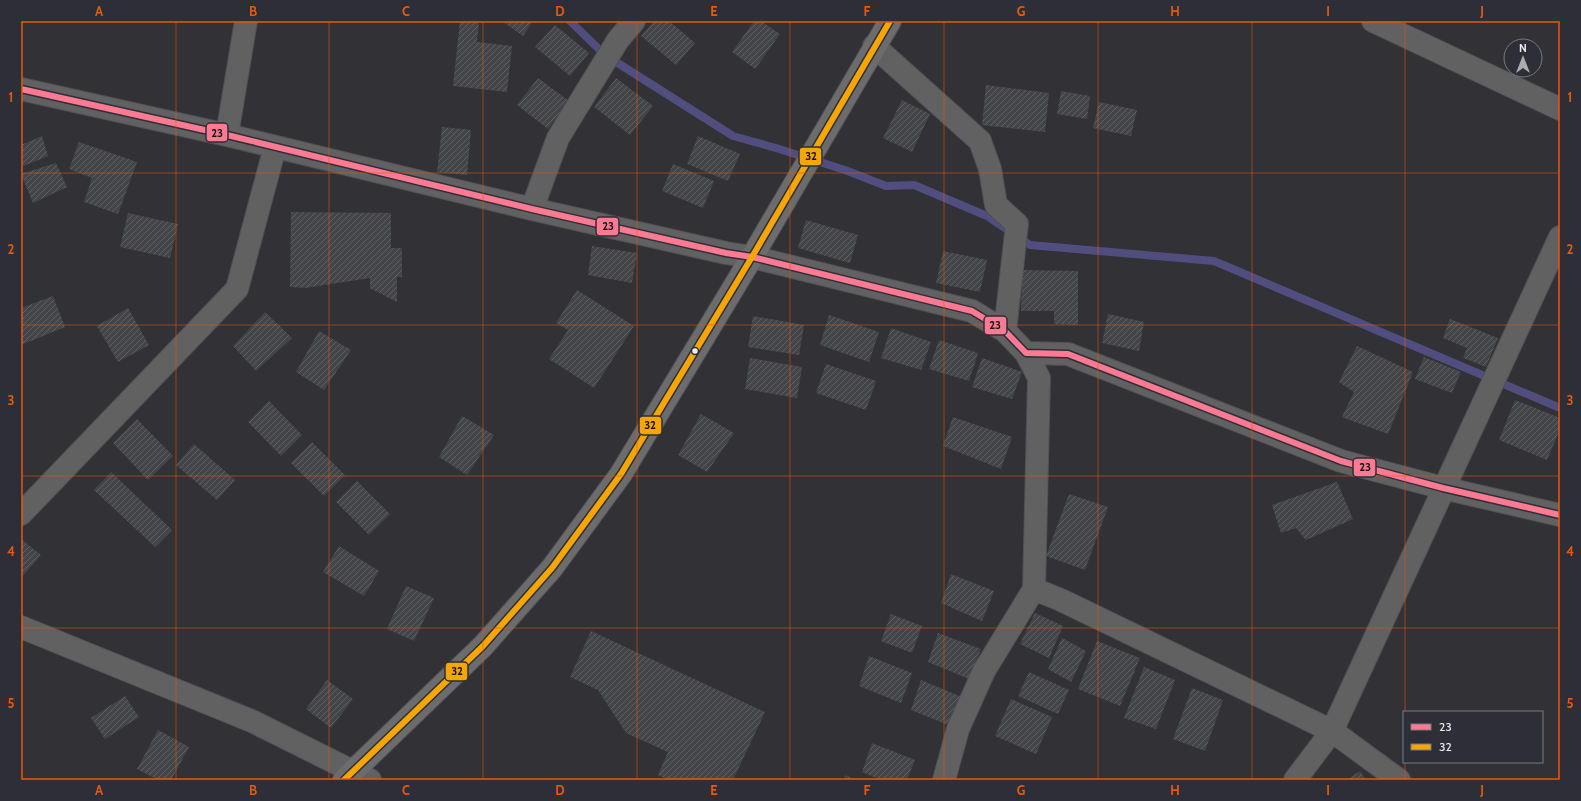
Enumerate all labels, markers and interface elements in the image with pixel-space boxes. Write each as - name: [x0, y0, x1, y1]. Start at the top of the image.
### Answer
- text: A: [95, 3, 104, 19]
- text: B: [249, 3, 257, 19]
- text: C: [402, 3, 410, 19]
- text: D: [555, 3, 565, 19]
- text: E: [710, 3, 718, 19]
- text: F: [864, 3, 871, 19]
- text: G: [1017, 3, 1026, 19]
- text: H: [1170, 3, 1180, 19]
- text: I: [1326, 3, 1330, 19]
- text: J: [1479, 3, 1484, 19]
- north arrow: [1503, 38, 1543, 78]
- text: N: [1519, 41, 1527, 55]
- text: 1: [9, 89, 13, 105]
- text: 1: [1568, 89, 1572, 105]
- line badge: 23: [206, 123, 228, 142]
- text: 23: [211, 126, 223, 140]
- line badge: 32: [799, 147, 822, 166]
- text: 32: [805, 149, 817, 163]
- line badge: 23: [596, 217, 619, 236]
- text: 23: [602, 219, 614, 233]
- text: 2: [8, 241, 15, 257]
- text: 2: [1567, 241, 1574, 257]
- line badge: 23: [984, 316, 1007, 335]
- text: 23: [989, 318, 1001, 332]
- unlabelled marker: [690, 346, 700, 356]
- text: 3: [7, 392, 15, 408]
- text: 3: [1566, 392, 1574, 408]
- line badge: 32: [639, 416, 662, 435]
- text: 32: [644, 418, 656, 432]
- line badge: 23: [1353, 458, 1376, 477]
- text: 23: [1359, 460, 1371, 474]
- text: 4: [7, 543, 15, 559]
- text: 4: [1566, 543, 1574, 559]
- line badge: 32: [445, 662, 468, 681]
- text: 32: [451, 664, 463, 678]
- text: 5: [8, 695, 15, 711]
- text: 5: [1567, 695, 1574, 711]
- legend: [1403, 711, 1543, 763]
- text: 23: [1439, 719, 1452, 734]
- text: 32: [1439, 739, 1452, 754]
- text: A: [95, 782, 104, 798]
- text: B: [249, 782, 257, 798]
- text: C: [402, 782, 410, 798]
- text: D: [555, 782, 565, 798]
- text: E: [710, 782, 718, 798]
- text: F: [864, 782, 871, 798]
- text: G: [1017, 782, 1026, 798]
- text: H: [1170, 782, 1180, 798]
- text: I: [1326, 782, 1330, 798]
- text: J: [1479, 782, 1484, 798]

